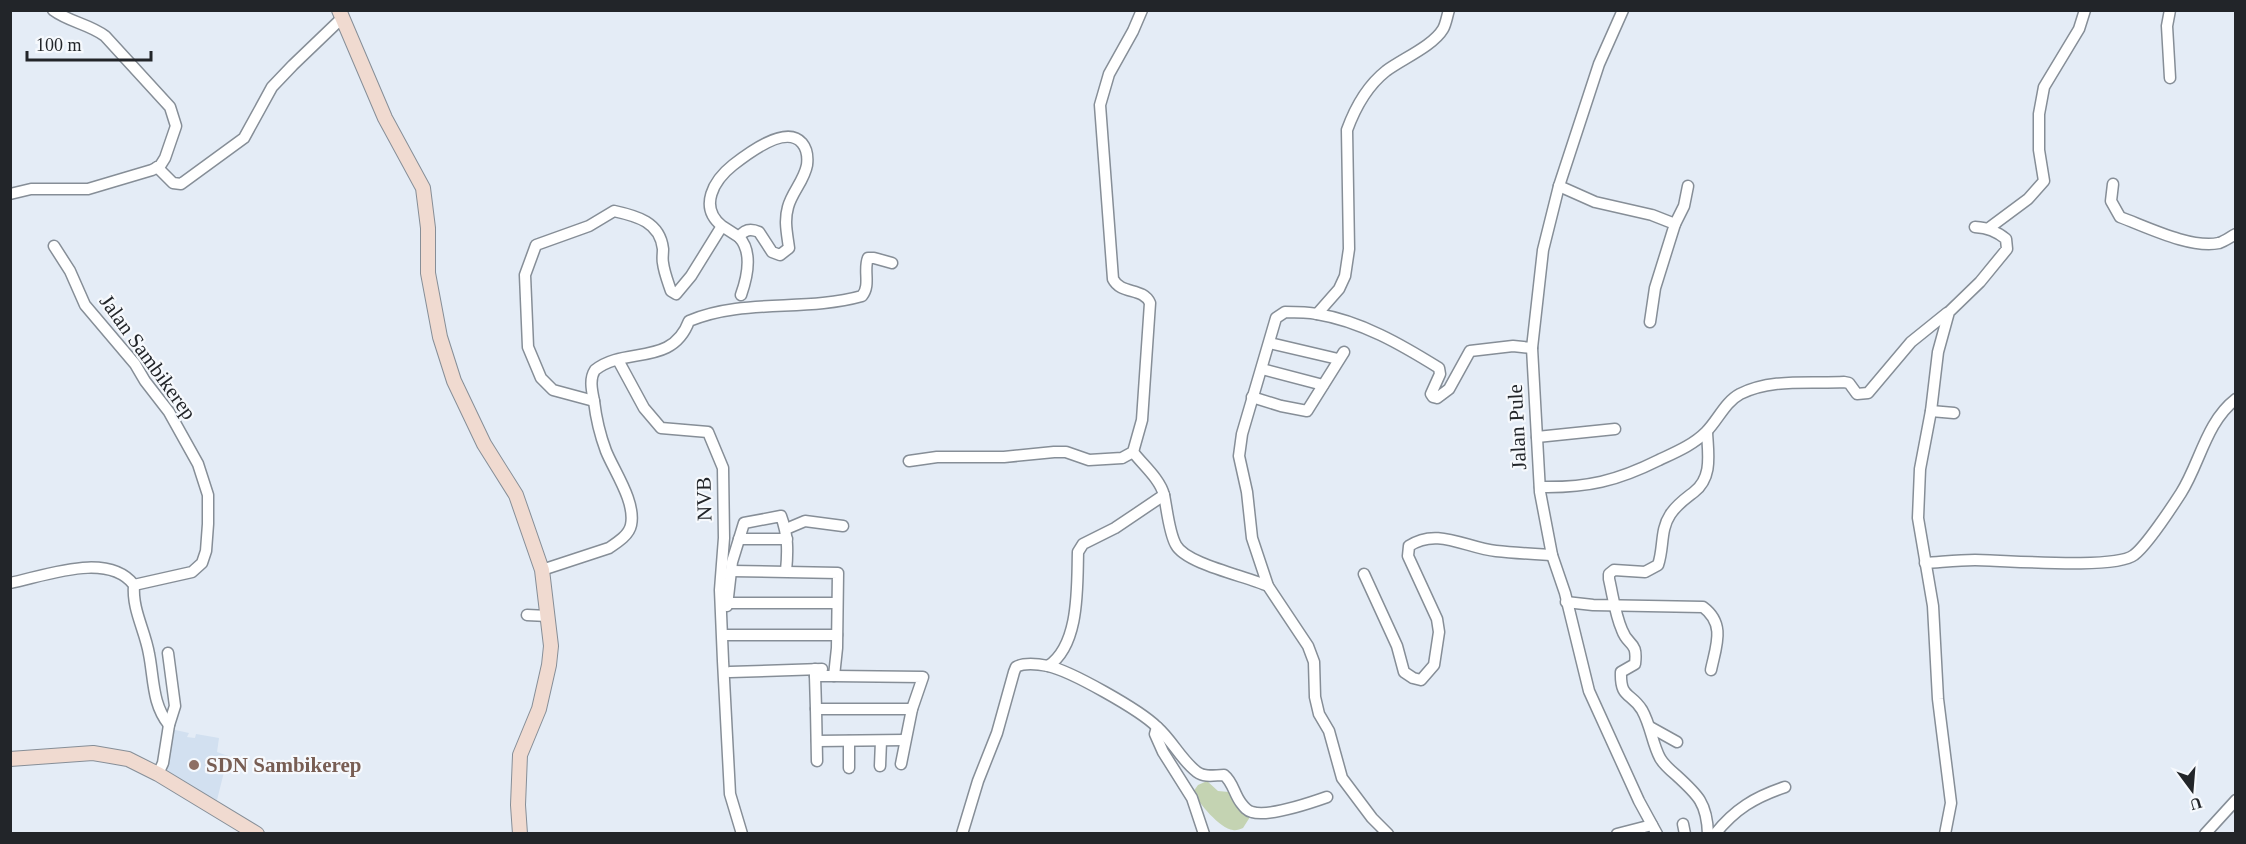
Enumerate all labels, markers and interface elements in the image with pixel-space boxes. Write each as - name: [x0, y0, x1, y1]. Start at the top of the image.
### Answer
- scale bar: [27, 24, 152, 62]
- text: 100 m: [36, 35, 82, 55]
- street label: Jalan Sambikerep: [95, 290, 201, 424]
- street label: Jalan Pule: [1503, 384, 1531, 470]
- street label: NVB: [692, 477, 716, 521]
- place label: SDN Sambikerep: [206, 753, 361, 777]
- marker: SDN Sambikerep: [187, 758, 201, 772]
- north arrow: [2162, 760, 2222, 820]
- text: U: [2188, 794, 2204, 814]

